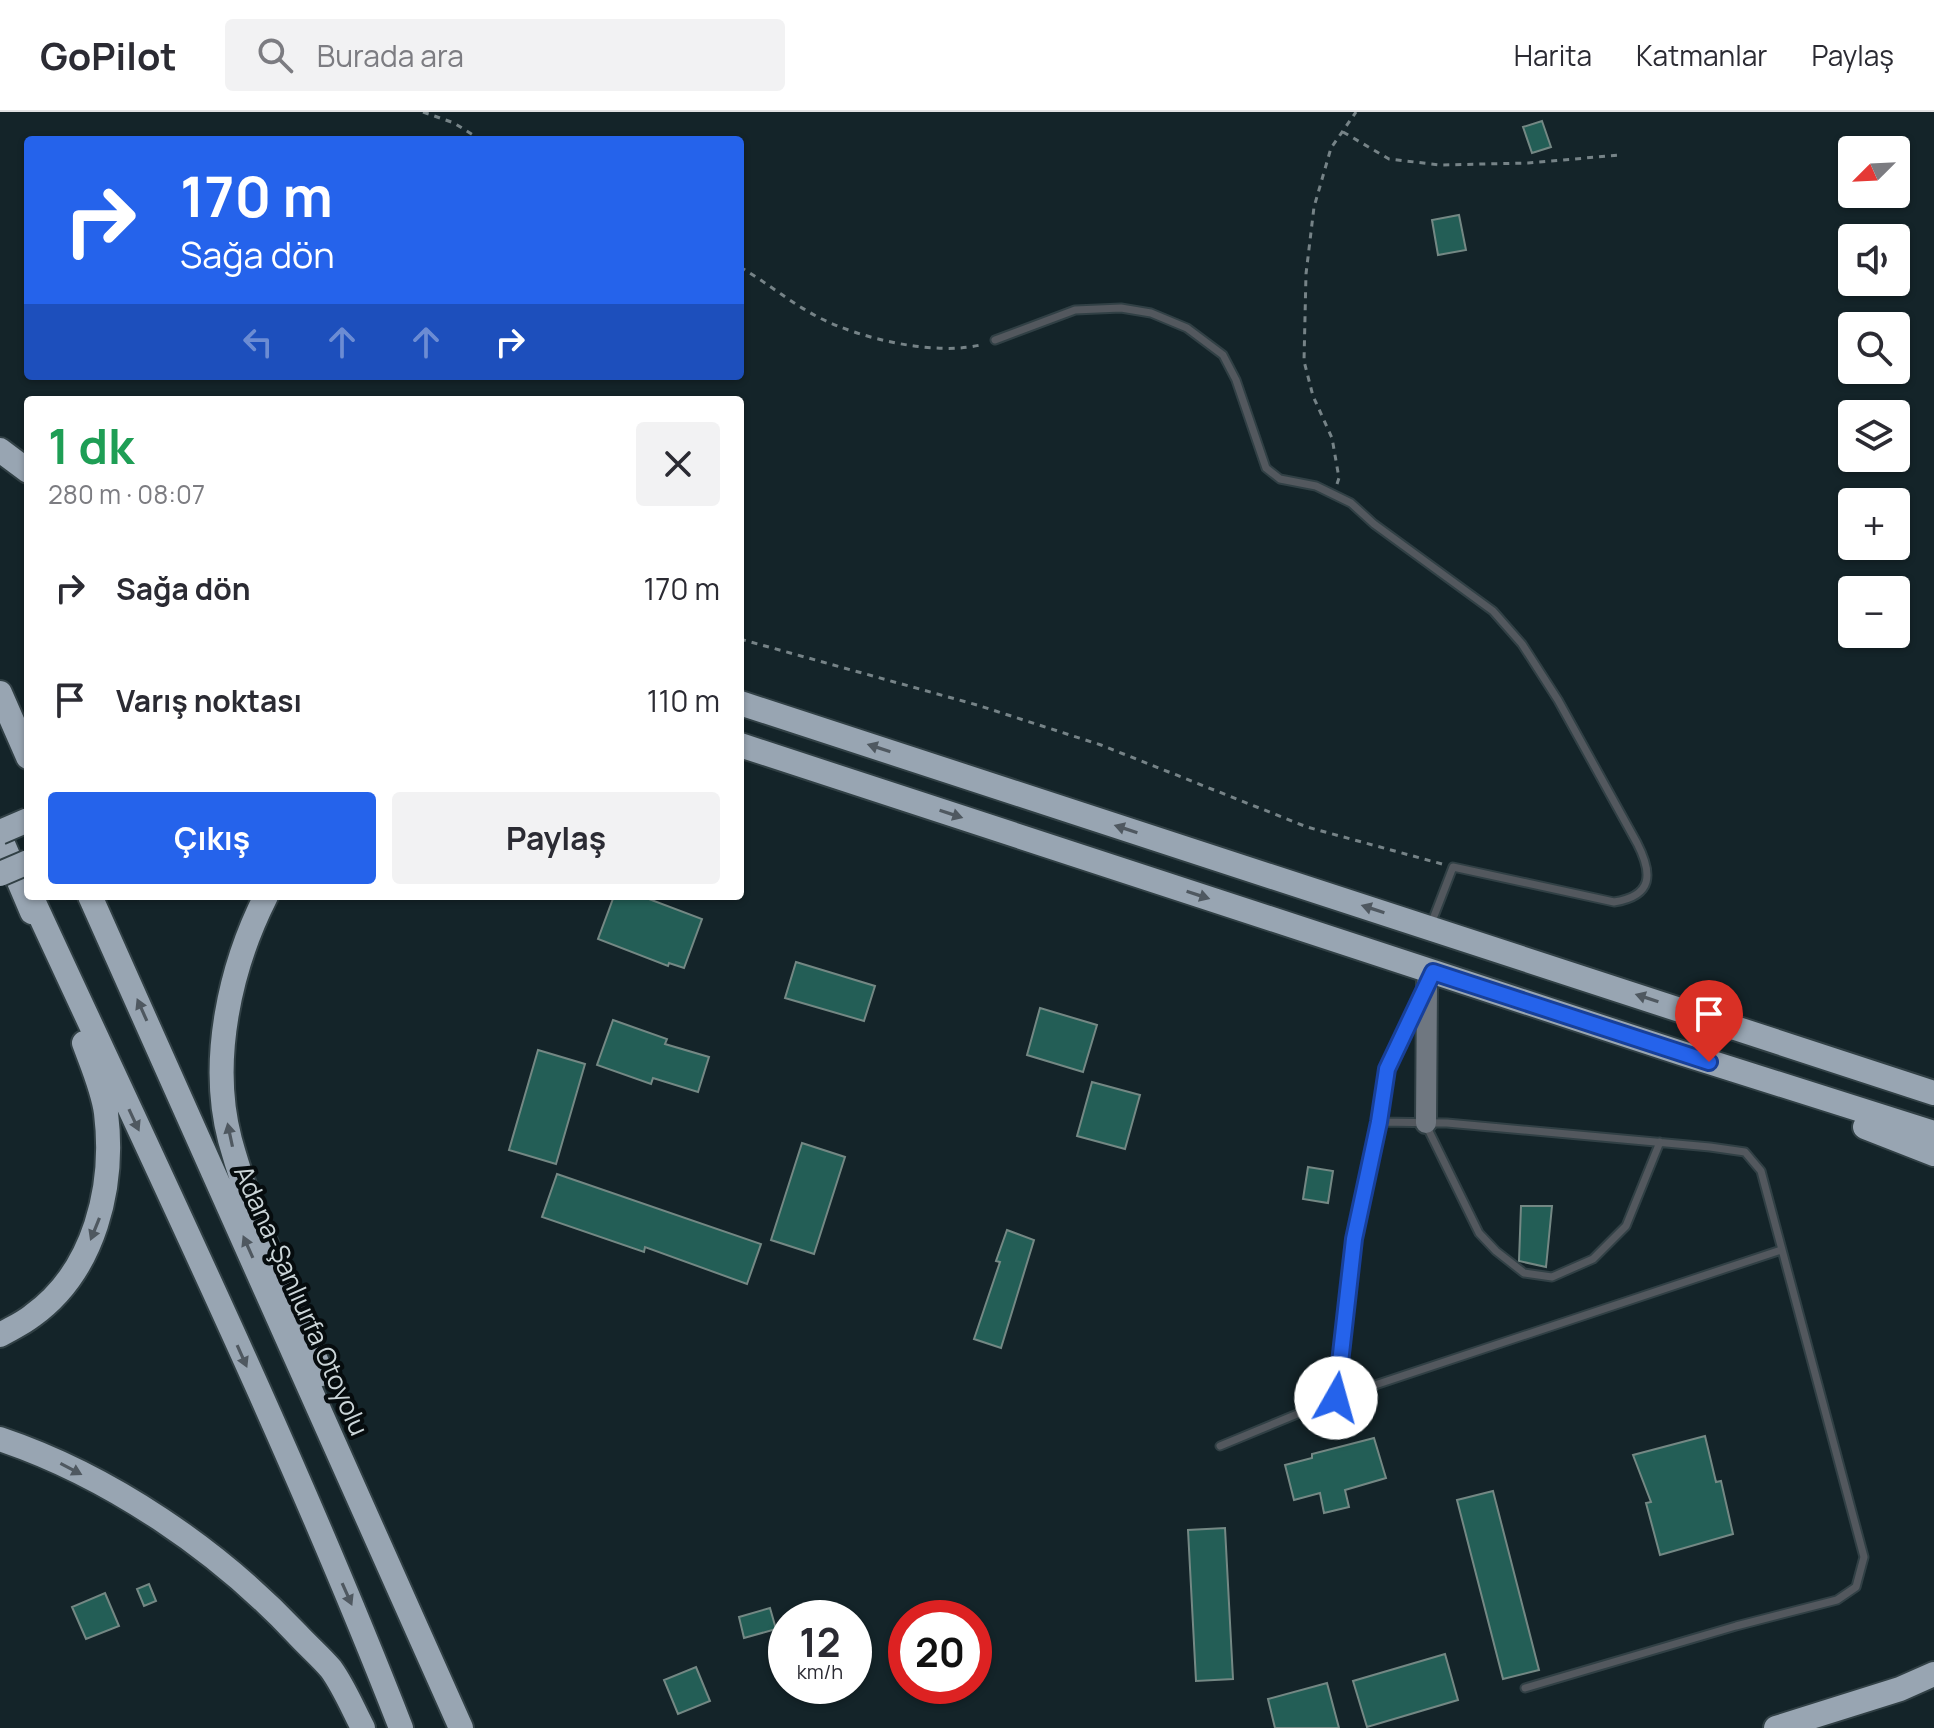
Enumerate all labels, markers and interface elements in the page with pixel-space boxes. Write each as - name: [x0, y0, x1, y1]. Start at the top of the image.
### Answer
- search box: [225, 19, 785, 91]
- text: GoPilot: [40, 29, 177, 81]
- icon: search: [253, 33, 297, 77]
- text: Burada ara: [317, 35, 464, 76]
- text: Harita: [1514, 36, 1592, 74]
- text: Katmanlar: [1636, 36, 1767, 74]
- text: Paylaş: [1811, 36, 1894, 74]
- north arrow: [1838, 136, 1910, 208]
- map controls: [1838, 136, 1910, 648]
- text: 170 m: [180, 157, 333, 234]
- icon: right: [48, 168, 152, 272]
- button: sound: [1838, 224, 1910, 296]
- text: Sağa dön: [180, 230, 335, 279]
- button: search: [1838, 312, 1910, 384]
- icon: left: [236, 320, 280, 364]
- icon: ahead: [320, 320, 364, 364]
- icon: ahead: [404, 320, 448, 364]
- icon: right: [488, 320, 532, 364]
- button: layers: [1838, 400, 1910, 472]
- text: 1 dk: [48, 413, 134, 478]
- button: close: [636, 422, 720, 506]
- text: 280 m · 08:07: [48, 476, 205, 512]
- button: +: [1838, 488, 1910, 560]
- icon: right: [48, 566, 92, 610]
- text: Sağa dön: [116, 568, 251, 609]
- text: 170 m: [643, 568, 720, 609]
- button: −: [1838, 576, 1910, 648]
- icon: arrive: [48, 678, 92, 722]
- text: Varış noktası: [116, 680, 302, 721]
- text: 110 m: [647, 680, 720, 721]
- one-way arrow: [866, 742, 890, 754]
- button: Çıkış: [48, 792, 376, 884]
- button: Paylaş: [392, 792, 720, 884]
- one-way arrow: [939, 808, 963, 820]
- one-way arrow: [1114, 822, 1138, 834]
- one-way arrow: [1186, 889, 1210, 901]
- one-way arrow: [1361, 902, 1385, 915]
- pin: [1675, 980, 1743, 1062]
- one-way arrow: [1635, 991, 1659, 1003]
- icon: arrive: [1687, 992, 1731, 1036]
- one-way arrow: [135, 998, 148, 1022]
- one-way arrow: [127, 1108, 141, 1131]
- one-way arrow: [223, 1123, 236, 1148]
- street label: Adana-Şanlıurfa Otoyolu: [226, 1159, 378, 1441]
- one-way arrow: [88, 1217, 101, 1241]
- one-way arrow: [241, 1236, 255, 1259]
- one-way arrow: [235, 1345, 248, 1368]
- position arrow: [1294, 1356, 1378, 1440]
- one-way arrow: [60, 1463, 83, 1476]
- one-way arrow: [341, 1582, 354, 1606]
- speed limit sign: 20: [888, 1600, 992, 1704]
- text: 12: [799, 1614, 841, 1669]
- text: km/h: [797, 1658, 843, 1685]

